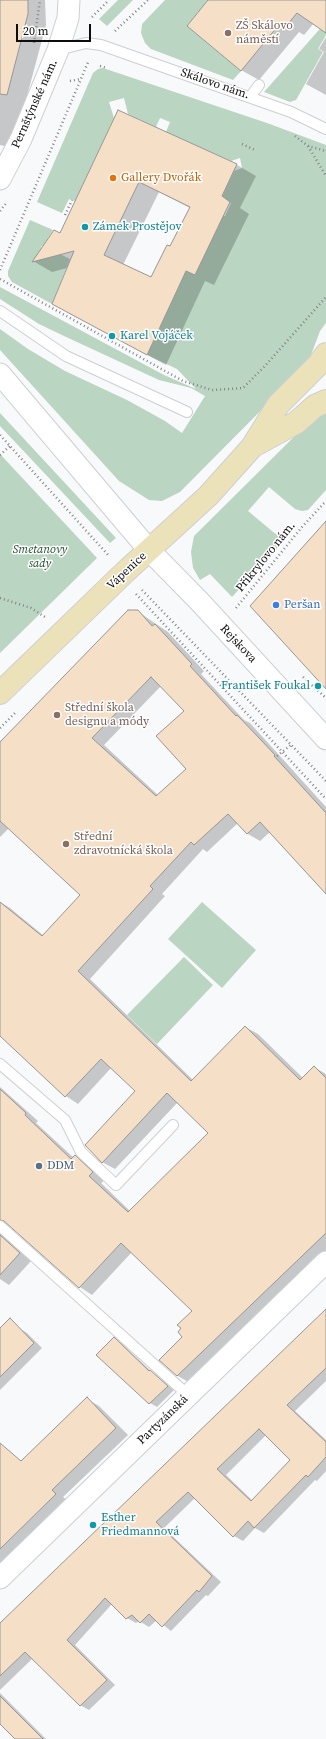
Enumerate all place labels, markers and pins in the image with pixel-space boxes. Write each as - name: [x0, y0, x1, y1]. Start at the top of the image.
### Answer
- place label: ZŠ Skálovo náměstí: [236, 19, 293, 47]
- marker: ZŠ Skálovo náměstí: [223, 28, 233, 38]
- place label: Gallery Dvořák: [121, 171, 201, 185]
- marker: Gallery Dvořák: [108, 173, 118, 183]
- place label: Zámek Prostějov: [93, 220, 182, 234]
- marker: Zámek Prostějov: [80, 222, 90, 232]
- place label: Karel Vojáček: [120, 329, 193, 343]
- marker: Karel Vojáček: [107, 331, 117, 341]
- place label: Peršan: [284, 598, 320, 612]
- marker: Peršan: [271, 600, 281, 610]
- place label: František Foukal: [221, 679, 310, 693]
- marker: František Foukal: [313, 681, 323, 691]
- place label: Střední škola designu a módy: [65, 701, 149, 729]
- marker: Střední škola designu a módy: [52, 710, 62, 720]
- place label: Střední zdravotnícká škola: [74, 830, 173, 858]
- marker: Střední zdravotnícká škola: [61, 839, 71, 849]
- place label: DDM: [47, 1159, 74, 1173]
- marker: DDM: [34, 1161, 44, 1171]
- place label: Esther Friedmannová: [101, 1511, 179, 1539]
- marker: Esther Friedmannová: [88, 1520, 98, 1530]

